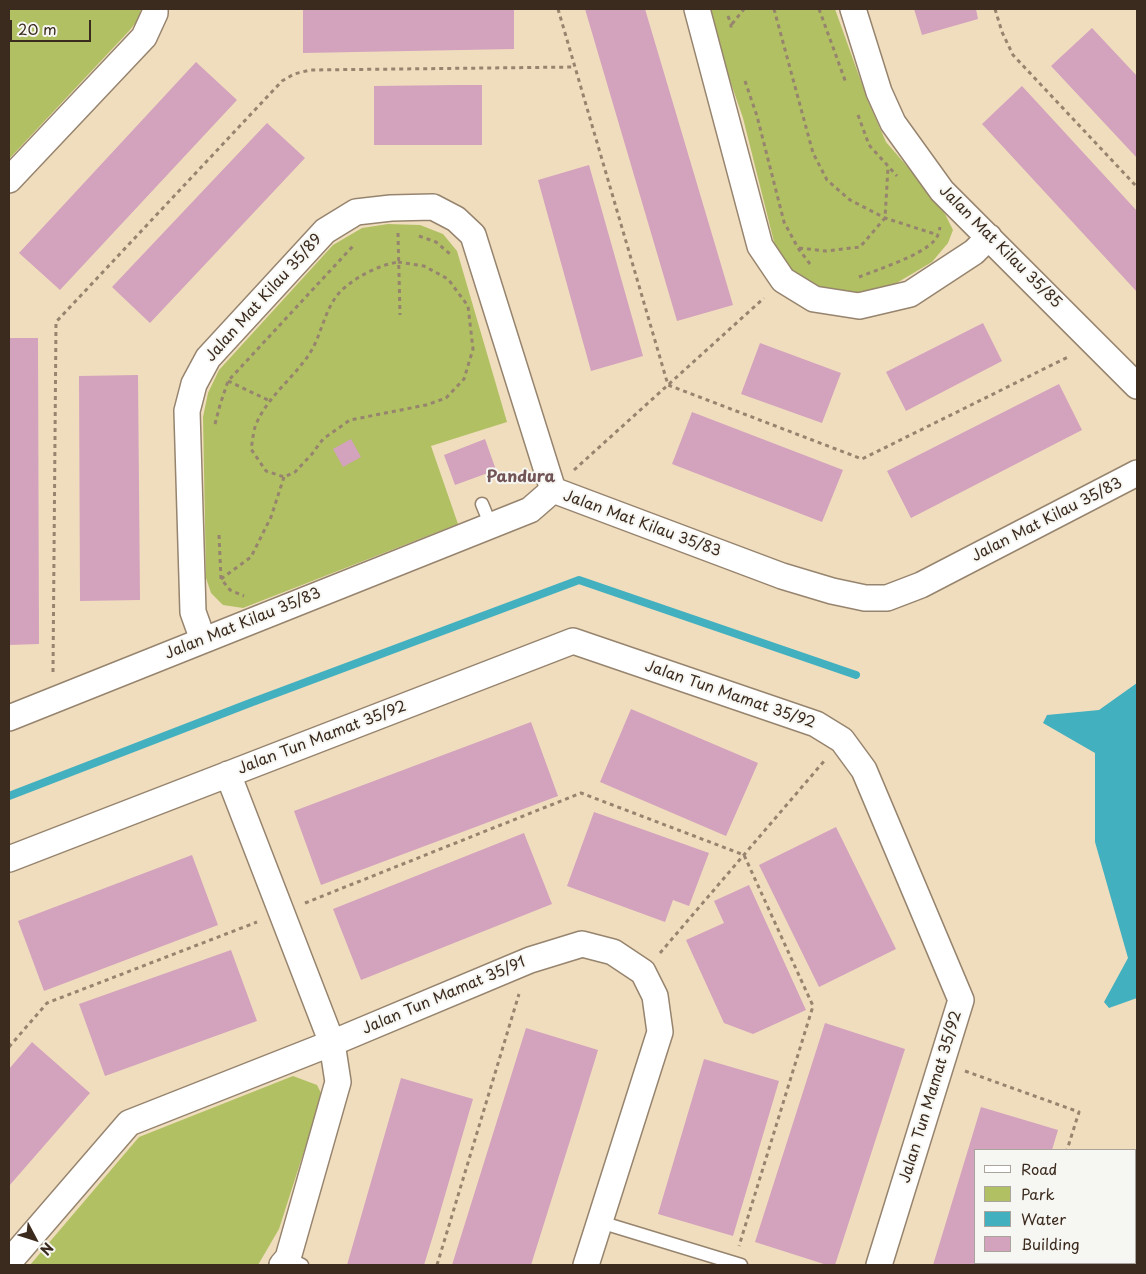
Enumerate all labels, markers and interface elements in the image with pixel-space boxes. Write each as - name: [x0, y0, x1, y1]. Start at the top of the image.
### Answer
- scale bar: [12, 10, 94, 42]
- text: 20 m: [18, 17, 57, 40]
- street label: Jalan Mat Kilau 35/85: [935, 182, 1065, 312]
- street label: Jalan Mat Kilau 35/89: [202, 231, 326, 365]
- district label: Pandura: [487, 468, 555, 488]
- street label: Jalan Mat Kilau 35/83: [969, 474, 1125, 566]
- street label: Jalan Mat Kilau 35/83: [561, 487, 723, 561]
- street label: Jalan Mat Kilau 35/83: [162, 584, 324, 664]
- street label: Jalan Tun Mamat 35/92: [642, 657, 818, 733]
- street label: Jalan Tun Mamat 35/92: [235, 698, 409, 778]
- street label: Jalan Tun Mamat 35/91: [360, 953, 528, 1039]
- street label: Jalan Tun Mamat 35/92: [896, 1009, 966, 1185]
- legend: [974, 1149, 1136, 1264]
- text: Road: [1021, 1157, 1057, 1180]
- text: Park: [1021, 1182, 1055, 1205]
- text: Water: [1021, 1207, 1066, 1230]
- north arrow: [10, 1214, 60, 1264]
- text: Building: [1021, 1232, 1080, 1255]
- text: N: [35, 1238, 58, 1260]

